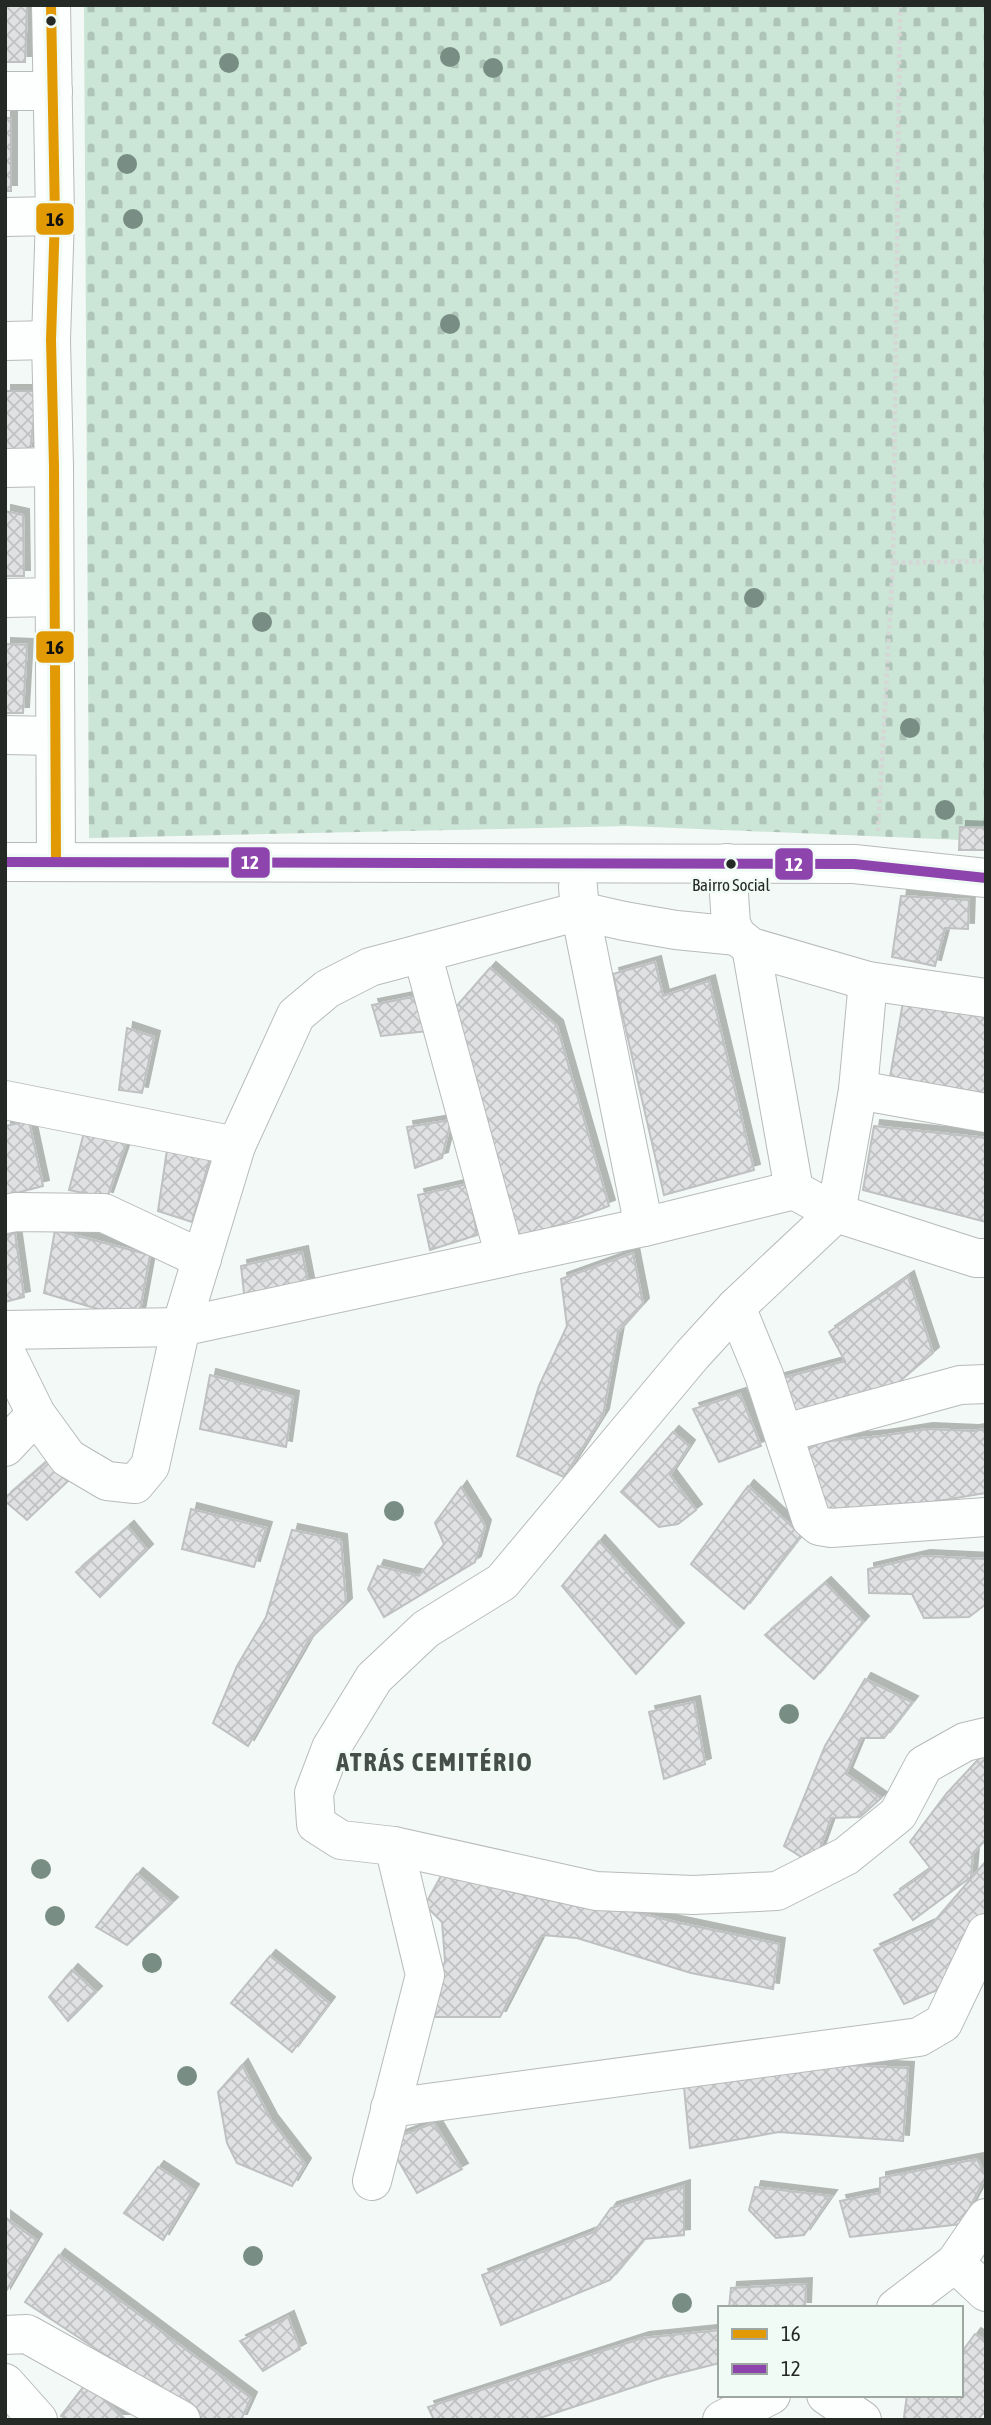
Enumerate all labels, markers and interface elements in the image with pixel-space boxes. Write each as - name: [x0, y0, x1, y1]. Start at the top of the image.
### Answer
- unlabelled marker: [44, 14, 58, 28]
- line badge: 16: [35, 202, 75, 236]
- text: 16: [46, 208, 64, 230]
- line badge: 16: [35, 630, 75, 664]
- text: 16: [46, 636, 64, 658]
- line badge: 12: [230, 846, 271, 879]
- line badge: 12: [774, 847, 814, 881]
- text: 12: [241, 851, 259, 873]
- text: 12: [785, 853, 803, 875]
- marker: Bairro Social: [724, 857, 738, 871]
- place label: Bairro Social: [692, 875, 770, 895]
- district label: ATRÁS CEMITÉRIO: [335, 1747, 534, 1777]
- legend: [718, 2306, 963, 2397]
- text: 16: [781, 2321, 801, 2345]
- text: 12: [781, 2356, 801, 2380]

